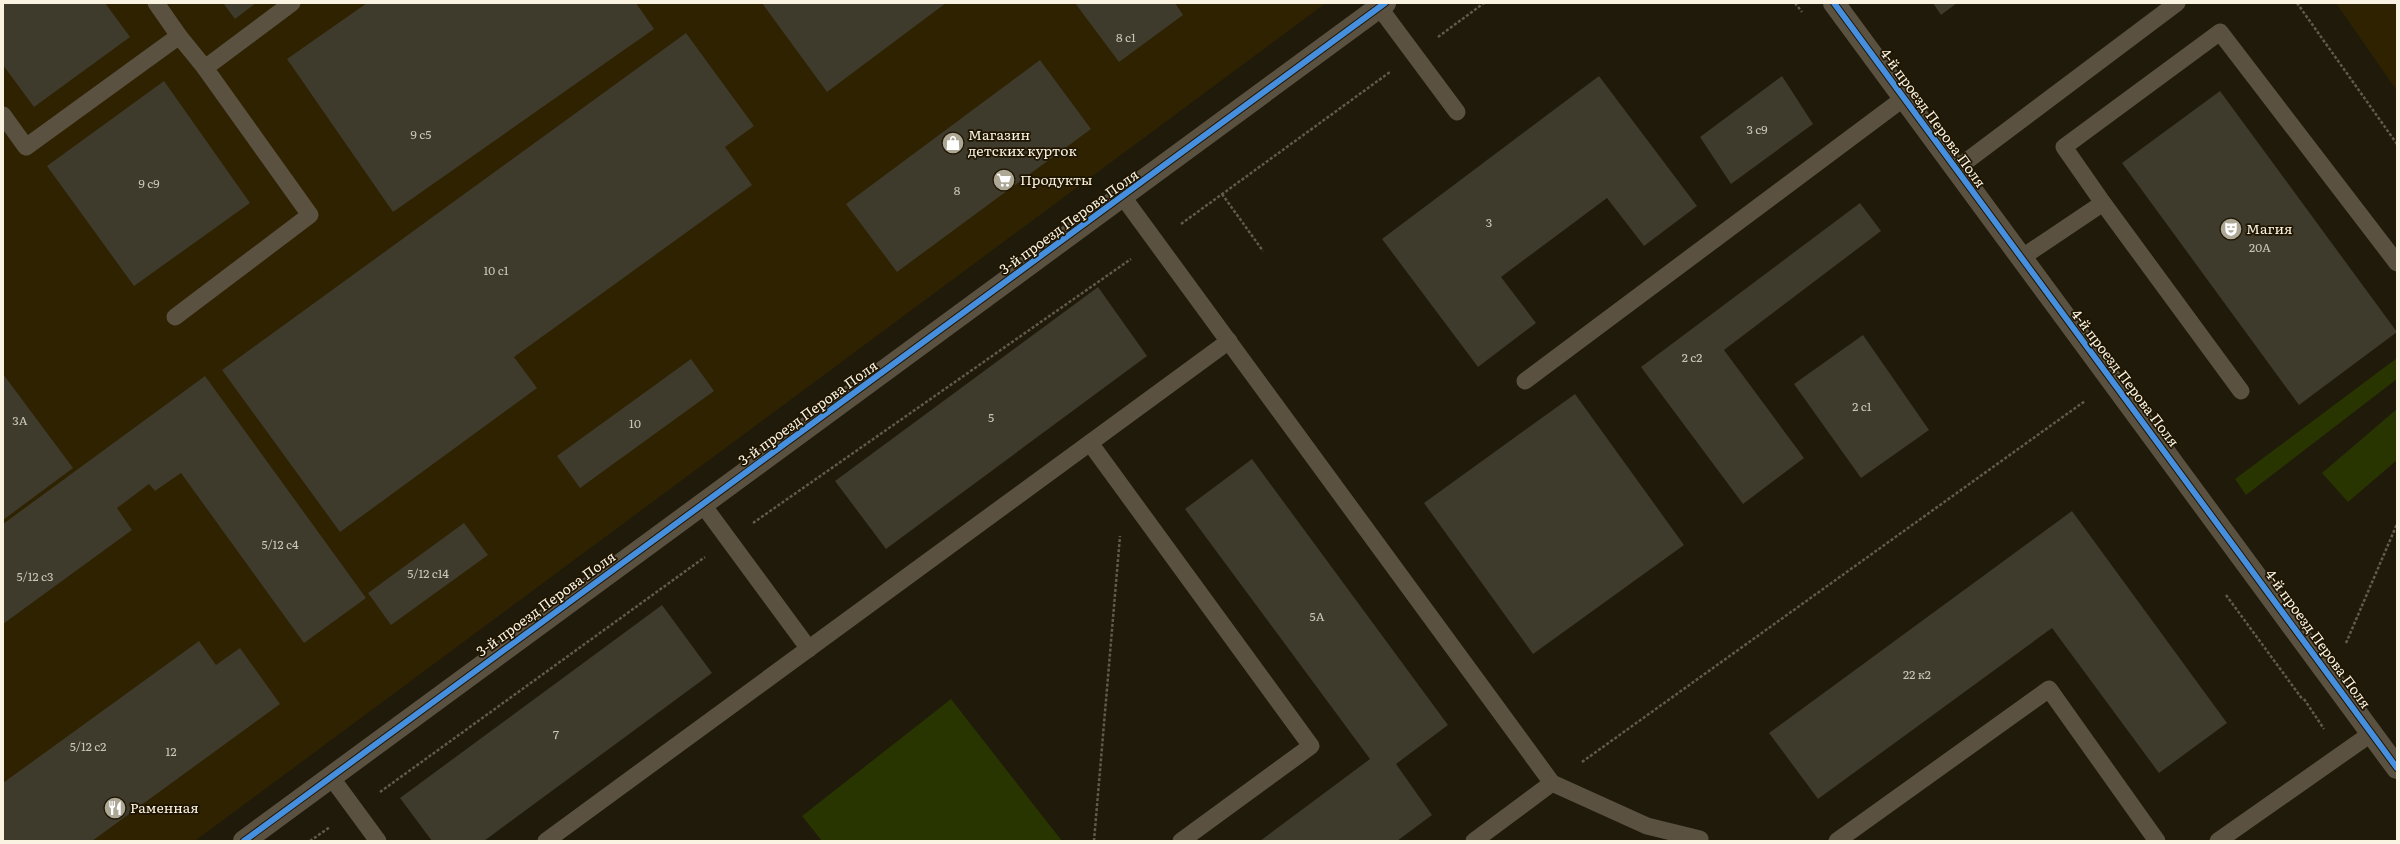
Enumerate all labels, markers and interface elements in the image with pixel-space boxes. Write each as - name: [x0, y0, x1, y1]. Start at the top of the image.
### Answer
- house number: 8 с1: [1116, 28, 1136, 46]
- street label: 4-й проезд Перова Поля: [1876, 44, 1991, 191]
- house number: 3 с9: [1746, 120, 1768, 138]
- place label: Магазин детских курток: [968, 124, 1077, 160]
- house number: 9 с5: [411, 125, 431, 143]
- shop icon: Магазин детских курток: [940, 130, 966, 156]
- street label: 3-й проезд Перова Поля: [995, 164, 1142, 279]
- supermarket icon: Продукты: [991, 167, 1017, 193]
- place label: Продукты: [1020, 169, 1093, 189]
- house number: 9 с9: [139, 174, 159, 192]
- house number: 8: [954, 181, 961, 199]
- house number: 3: [1486, 213, 1492, 231]
- theatre icon: Магия: [2218, 216, 2244, 242]
- place label: Магия: [2246, 218, 2292, 238]
- house number: 20А: [2249, 238, 2271, 256]
- house number: 10 с1: [483, 261, 509, 279]
- street label: 4-й проезд Перова Поля: [2067, 304, 2184, 450]
- house number: 2 с2: [1682, 348, 1702, 366]
- street label: 3-й проезд Перова Поля: [734, 355, 881, 470]
- house number: 2 с1: [1852, 397, 1872, 415]
- house number: 5: [988, 408, 994, 426]
- house number: 3А: [12, 411, 28, 429]
- house number: 10: [629, 414, 641, 432]
- house number: 5/12 с4: [261, 535, 299, 553]
- street label: 3-й проезд Перова Поля: [472, 546, 619, 661]
- house number: 5/12 с14: [407, 564, 449, 582]
- street label: 4-й проезд Перова Поля: [2261, 565, 2376, 712]
- house number: 5/12 с3: [16, 567, 54, 585]
- house number: 5А: [1310, 607, 1325, 625]
- house number: 22 к2: [1903, 665, 1931, 683]
- house number: 7: [553, 725, 559, 743]
- house number: 5/12 с2: [70, 737, 106, 755]
- house number: 12: [166, 742, 176, 760]
- restaurant icon: Раменная: [102, 795, 128, 821]
- place label: Раменная: [130, 797, 199, 817]

